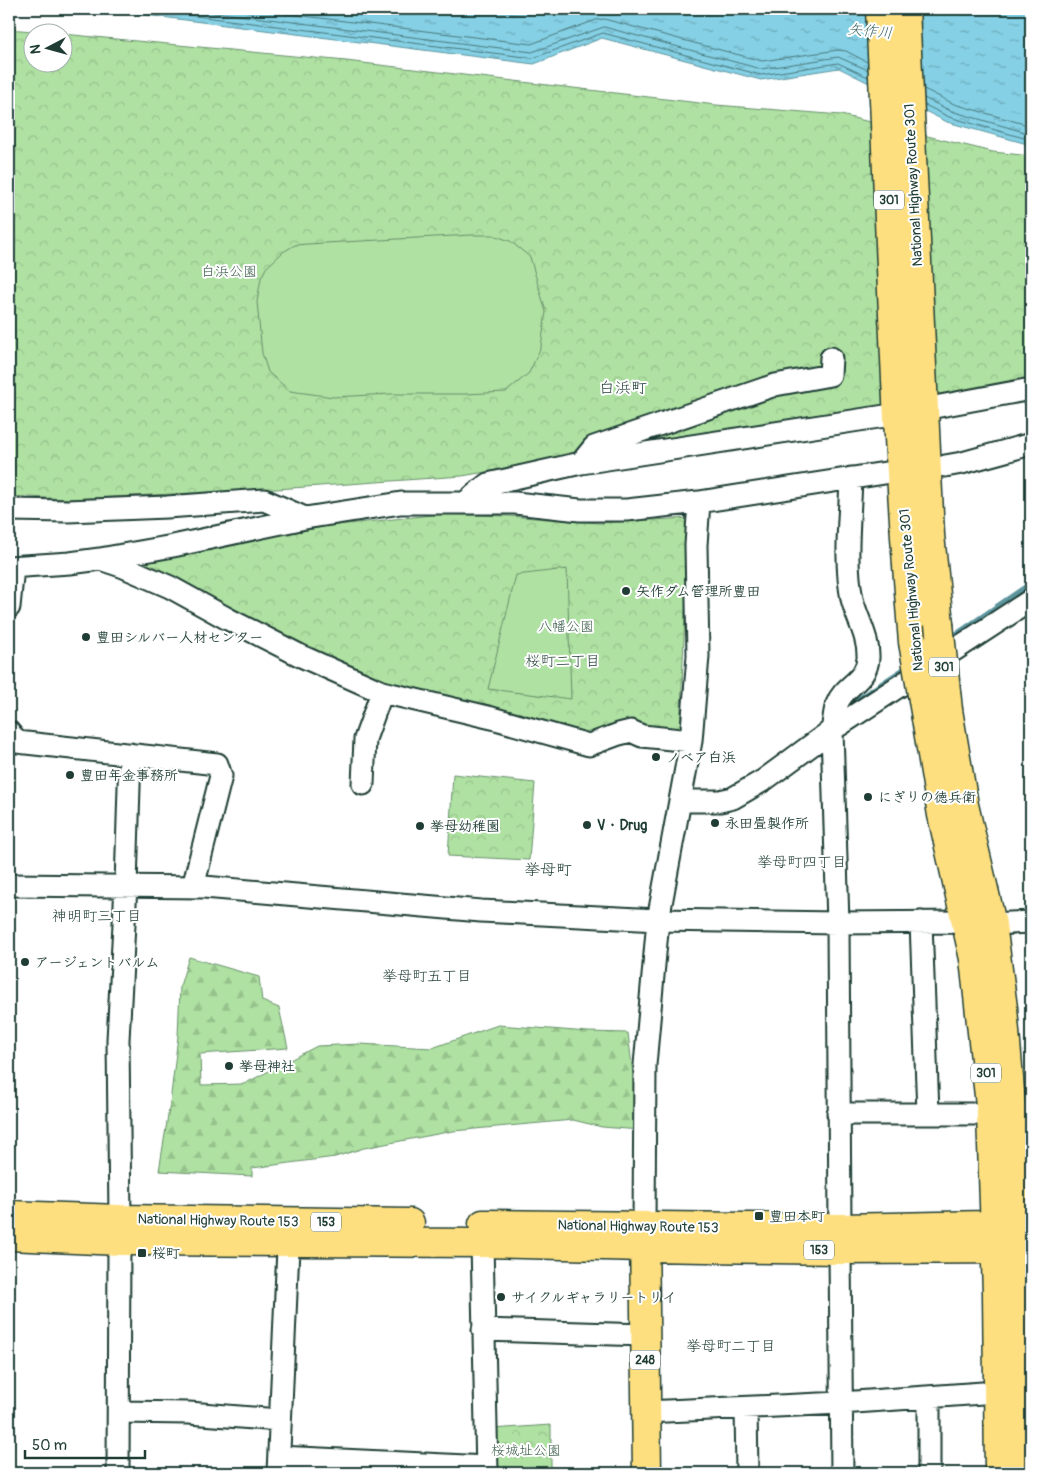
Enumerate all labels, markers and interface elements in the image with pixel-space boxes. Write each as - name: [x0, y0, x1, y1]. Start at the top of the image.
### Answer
- water label: 矢作川: [847, 20, 893, 43]
- north arrow: [22, 22, 72, 72]
- text: N: [27, 44, 45, 55]
- street label: National Highway Route 301: [901, 103, 926, 267]
- road number: 301: [874, 190, 904, 210]
- park label: 白浜公園: [201, 263, 257, 280]
- district label: 白浜町: [599, 378, 647, 398]
- street label: National Highway Route 301: [896, 508, 927, 672]
- place label: 矢作ダム管理所豊田: [636, 583, 761, 600]
- marker: 矢作ダム管理所豊田: [620, 585, 632, 597]
- park label: 八幡公園: [538, 618, 594, 635]
- place label: 豊田シルバー人材センター: [96, 629, 263, 646]
- marker: 豊田シルバー人材センター: [80, 631, 92, 643]
- district label: 桜町二丁目: [525, 652, 601, 671]
- road number: 301: [929, 658, 959, 676]
- place label: ノベア白浜: [666, 749, 736, 766]
- marker: ノベア白浜: [650, 751, 662, 763]
- place label: 豊田年金事務所: [80, 767, 178, 784]
- marker: 豊田年金事務所: [64, 769, 76, 781]
- place label: にぎりの徳兵衛: [878, 789, 976, 806]
- marker: にぎりの徳兵衛: [862, 791, 874, 803]
- place label: 永田畳製作所: [725, 815, 809, 832]
- place label: V・Drug: [597, 817, 647, 834]
- marker: 永田畳製作所: [709, 817, 721, 829]
- place label: 挙母幼稚園: [430, 818, 500, 835]
- marker: V・Drug: [581, 819, 593, 831]
- marker: 挙母幼稚園: [414, 820, 426, 832]
- district label: 挙母町四丁目: [757, 853, 847, 872]
- district label: 挙母町: [524, 860, 572, 880]
- district label: 神明町三丁目: [52, 907, 142, 926]
- place label: アージェントバルム: [35, 954, 160, 971]
- marker: アージェントバルム: [19, 956, 31, 968]
- district label: 挙母町五丁目: [382, 967, 472, 986]
- place label: 挙母神社: [239, 1058, 295, 1075]
- marker: 挙母神社: [223, 1060, 235, 1072]
- road number: 301: [971, 1064, 1001, 1082]
- place label: 豊田本町: [769, 1208, 825, 1225]
- marker: 豊田本町: [753, 1210, 765, 1222]
- street label: National Highway Route 153: [137, 1211, 299, 1230]
- road number: 153: [311, 1212, 341, 1232]
- street label: National Highway Route 153: [557, 1217, 719, 1236]
- road number: 153: [804, 1240, 834, 1260]
- place label: 桜町: [152, 1245, 180, 1262]
- marker: 桜町: [136, 1247, 148, 1259]
- place label: サイクルギャラリートリイ: [511, 1289, 676, 1306]
- marker: サイクルギャラリートリイ: [495, 1291, 507, 1303]
- district label: 挙母町二丁目: [686, 1337, 776, 1356]
- road number: 248: [630, 1350, 660, 1370]
- scale bar: [25, 1427, 145, 1459]
- text: 50 m: [32, 1436, 67, 1455]
- park label: 桜城址公園: [491, 1442, 561, 1459]

